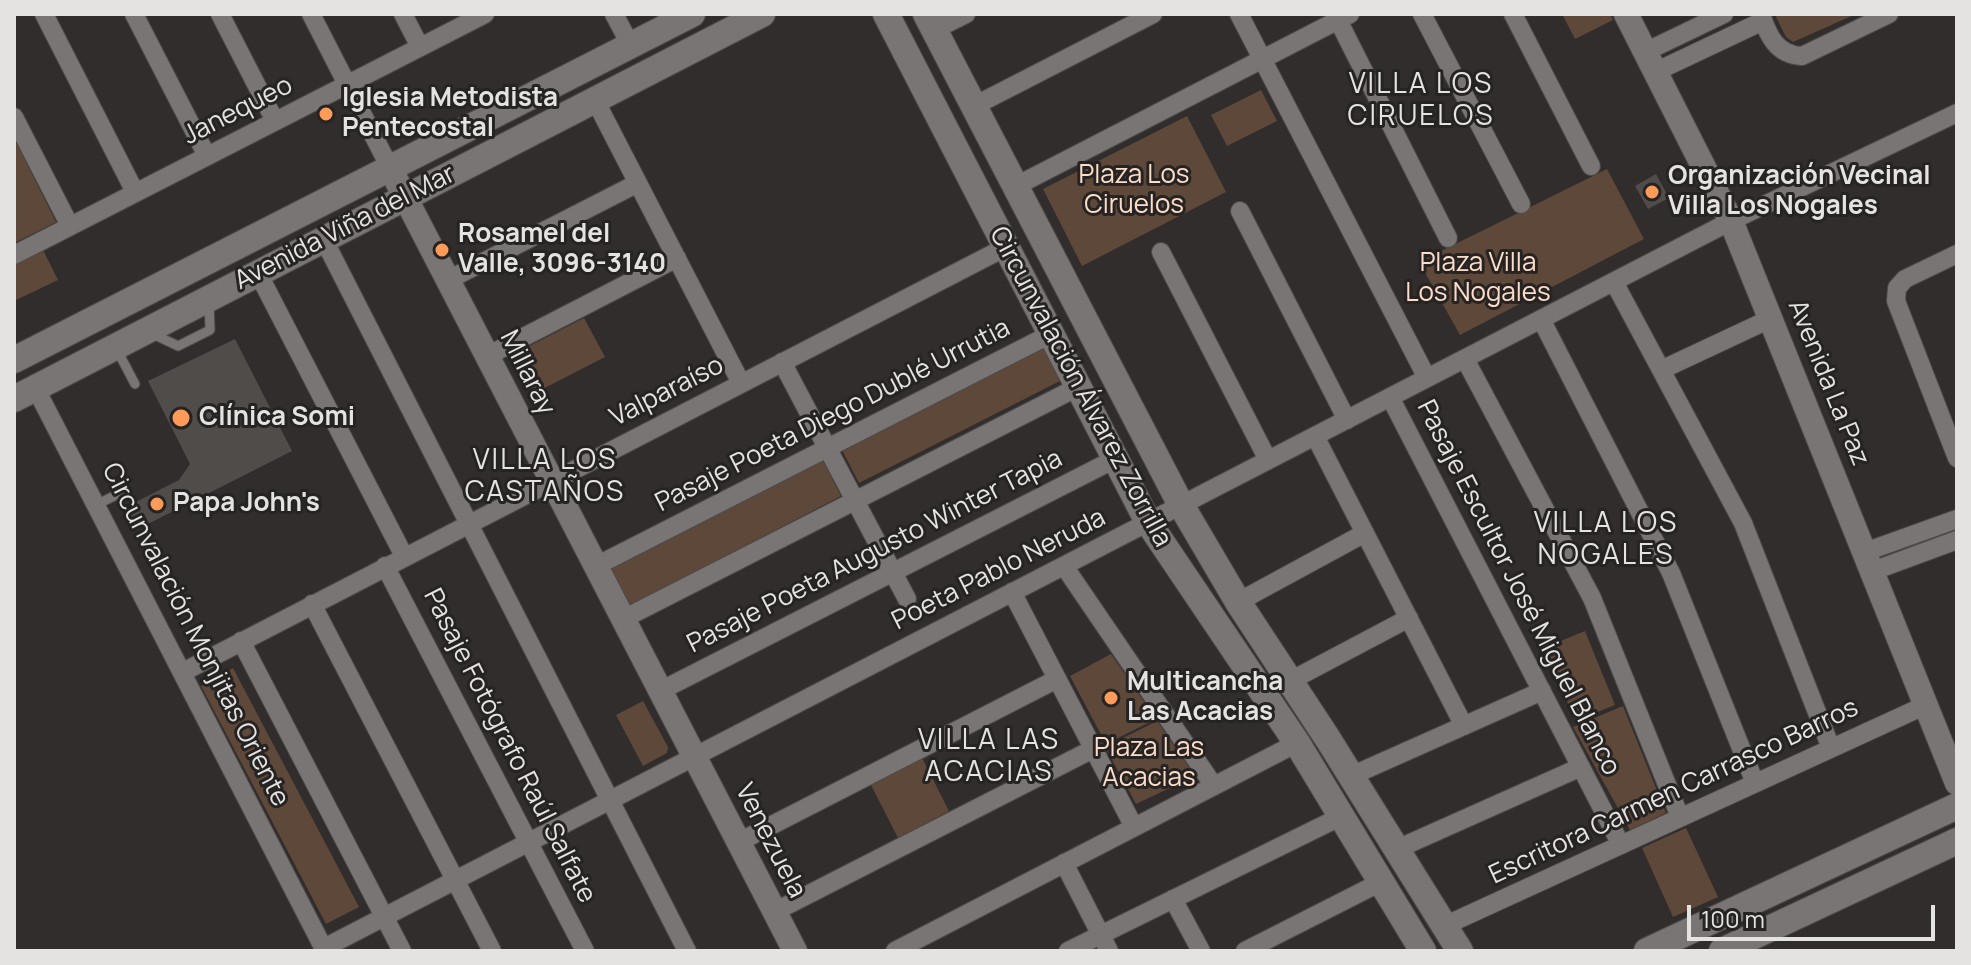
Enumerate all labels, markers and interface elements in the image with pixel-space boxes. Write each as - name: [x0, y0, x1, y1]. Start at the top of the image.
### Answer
- district label: VILLA LOS CIRUELOS: [1347, 68, 1495, 134]
- street label: Janequeo: [178, 70, 298, 152]
- place label: Iglesia Metodista Pentecostal: [342, 83, 558, 144]
- marker: Iglesia Metodista Pentecostal: [317, 105, 335, 123]
- street label: Avenida Viña del Mar: [230, 159, 460, 297]
- park label: Plaza Los Ciruelos: [1078, 160, 1190, 222]
- place label: Organización Vecinal Villa Los Nogales: [1668, 161, 1930, 222]
- marker: Organización Vecinal Villa Los Nogales: [1643, 183, 1661, 201]
- place label: Rosamel del Valle, 3096-3140: [458, 219, 666, 280]
- street label: Circunvalación Álvarez Zorrilla: [982, 222, 1178, 552]
- marker: Rosamel del Valle, 3096-3140: [433, 241, 451, 259]
- park label: Plaza Villa Los Nogales: [1405, 248, 1551, 310]
- street label: Avenida La Paz: [1781, 296, 1875, 470]
- street label: Pasaje Poeta Diego Dublé Urrutia: [651, 313, 1015, 519]
- street label: Millaray: [493, 325, 561, 421]
- street label: Valparaíso: [605, 350, 729, 434]
- street label: Pasaje Escultor José Miguel Blanco: [1410, 395, 1626, 781]
- place label: Clínica Somi: [199, 402, 355, 434]
- marker: Clínica Somi: [170, 407, 192, 429]
- district label: VILLA LOS CASTAÑOS: [465, 444, 625, 510]
- street label: Pasaje Poeta Augusto Winter Tapia: [682, 444, 1068, 660]
- street label: Circunvalación Monjitas Oriente: [95, 458, 295, 812]
- place label: Papa John's: [173, 488, 320, 520]
- marker: Papa John's: [148, 495, 166, 513]
- street label: Poeta Pablo Neruda: [887, 503, 1111, 637]
- district label: VILLA LOS NOGALES: [1534, 507, 1678, 573]
- street label: Pasaje Fotógrafo Raúl Salfate: [416, 584, 602, 908]
- place label: Multicancha Las Acacias: [1127, 667, 1283, 728]
- marker: Multicancha Las Acacias: [1102, 689, 1120, 707]
- street label: Escritora Carmen Carrasco Barros: [1485, 693, 1863, 891]
- district label: VILLA LAS ACACIAS: [918, 724, 1060, 790]
- park label: Plaza Las Acacias: [1094, 733, 1204, 794]
- street label: Venezuela: [728, 778, 812, 904]
- scale bar: [1691, 889, 1939, 939]
- text: 100 m: [1701, 902, 1765, 935]

